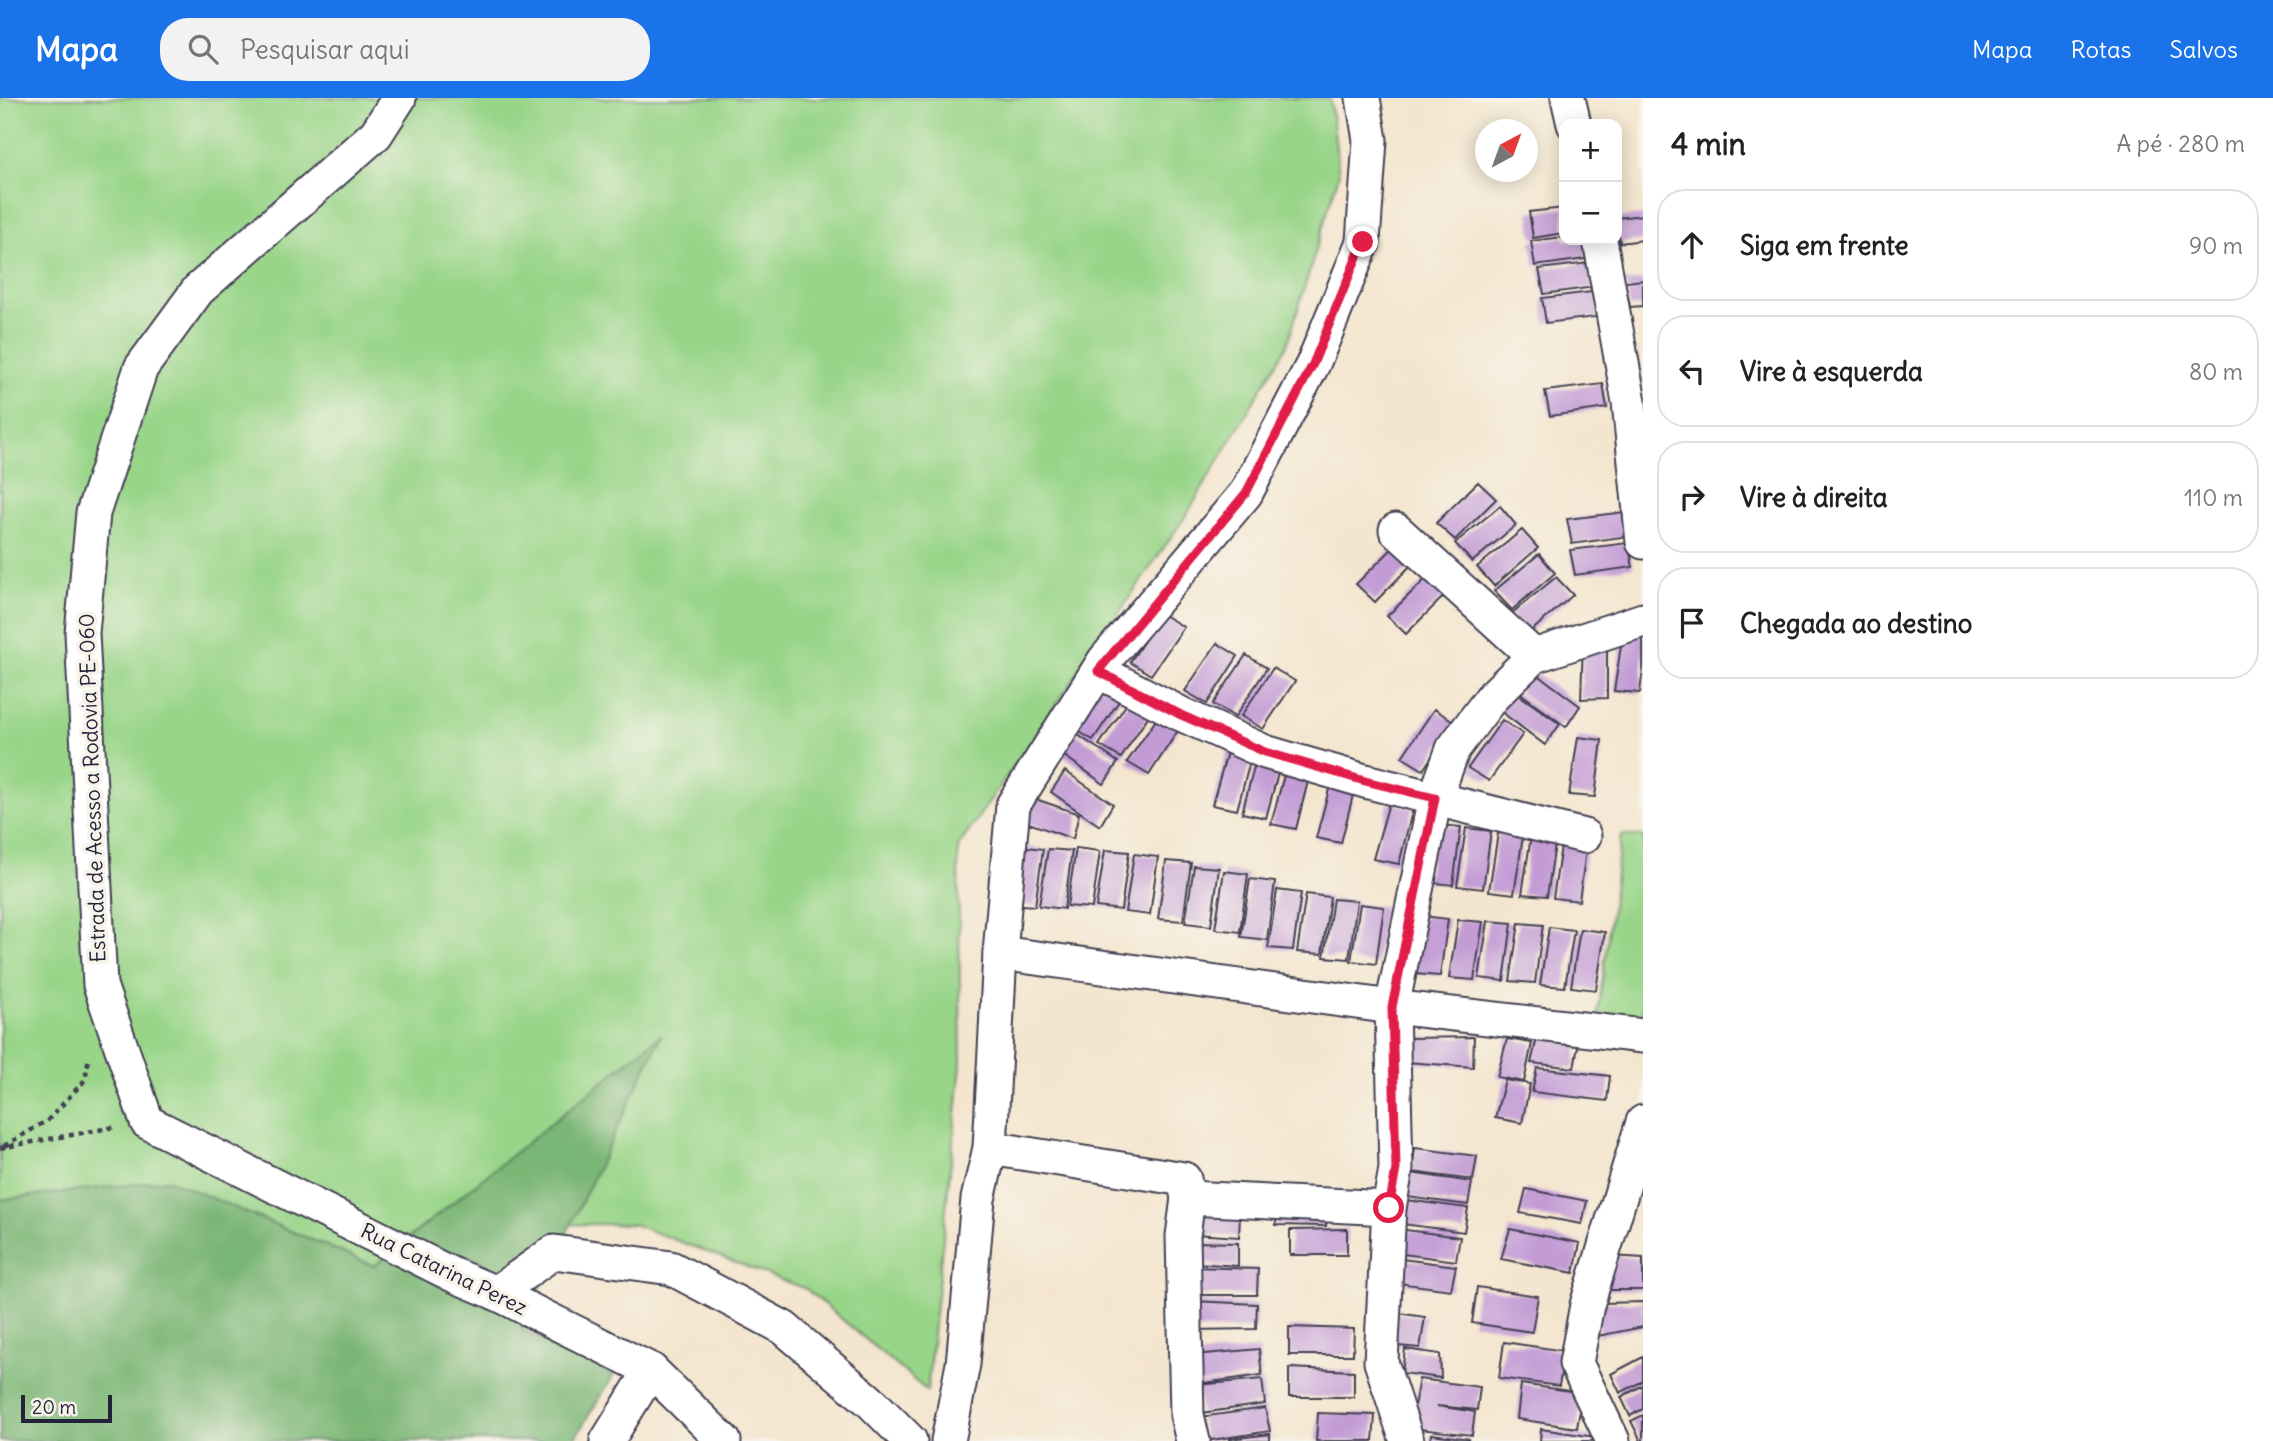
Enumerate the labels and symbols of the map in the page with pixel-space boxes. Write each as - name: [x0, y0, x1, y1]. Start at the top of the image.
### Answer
- north arrow: [1475, 119, 1538, 182]
- route end: [1347, 226, 1378, 257]
- street label: Estrada de Acesso a Rodovia PE-060: [72, 613, 112, 963]
- route start: [1373, 1192, 1404, 1223]
- street label: Rua Catarina Perez: [356, 1217, 532, 1321]
- scale bar: [21, 1392, 112, 1424]

